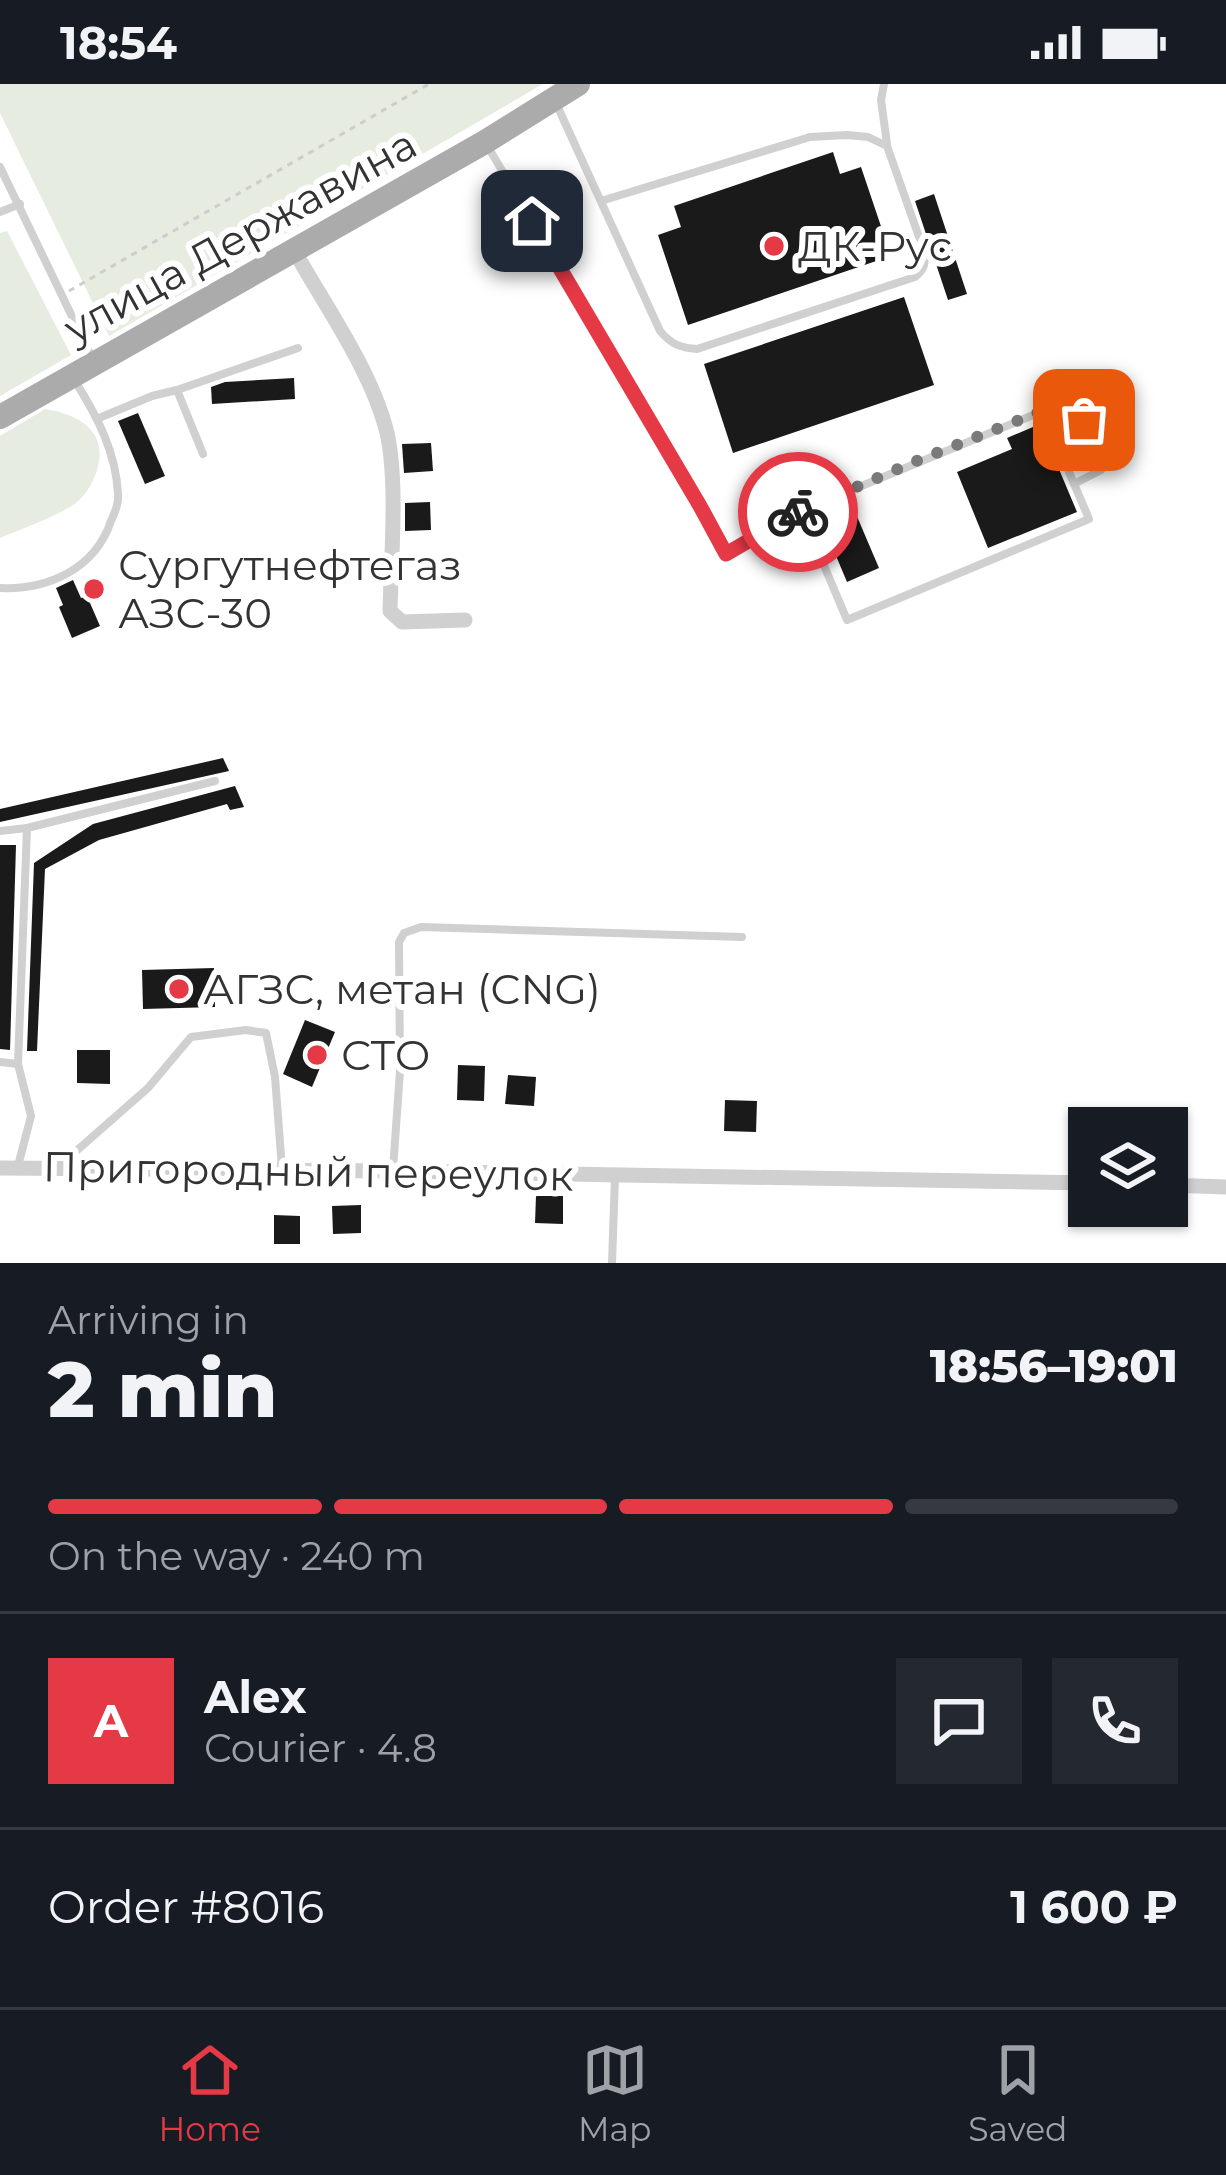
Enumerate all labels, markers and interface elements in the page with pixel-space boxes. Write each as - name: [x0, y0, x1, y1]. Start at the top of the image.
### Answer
- text: 18:54: [60, 15, 177, 70]
- street label: улица Державина: [54, 118, 425, 355]
- pin: [481, 170, 583, 272]
- icon: home: [499, 188, 565, 254]
- place label: ДК-Рус: [798, 220, 952, 272]
- marker: ДК-Рус: [761, 233, 787, 259]
- pin: [1033, 369, 1135, 471]
- icon: bag: [1051, 387, 1117, 453]
- courier: [738, 452, 858, 572]
- icon: bike: [765, 479, 831, 545]
- place label: Сургутнефтегаз АЗС-30: [118, 539, 462, 639]
- marker: Сургутнефтегаз АЗС-30: [81, 576, 107, 602]
- place label: АГЗС, метан (CNG): [203, 963, 601, 1015]
- marker: АГЗС, метан (CNG): [166, 976, 192, 1002]
- place label: СТО: [341, 1029, 430, 1081]
- marker: СТО: [304, 1042, 330, 1068]
- map controls: [1068, 1107, 1188, 1227]
- button: layers: [1068, 1107, 1188, 1227]
- street label: Пригородный переулок: [42, 1140, 574, 1202]
- text: Arriving in: [48, 1296, 249, 1344]
- text: 18:56–19:01: [930, 1338, 1178, 1393]
- text: 2 min: [48, 1341, 278, 1437]
- text: On the way · 240 m: [48, 1532, 425, 1580]
- button: chat: [896, 1658, 1022, 1784]
- button: phone: [1052, 1658, 1178, 1784]
- text: Alex: [204, 1669, 307, 1724]
- text: A: [94, 1693, 128, 1748]
- text: Courier · 4.8: [204, 1724, 437, 1772]
- text: Order #8016: [48, 1879, 324, 1934]
- text: 1 600 ₽: [1010, 1879, 1178, 1934]
- tab: Home: [159, 2037, 261, 2149]
- tab: Map: [578, 2037, 651, 2149]
- tab: Saved: [968, 2037, 1067, 2149]

